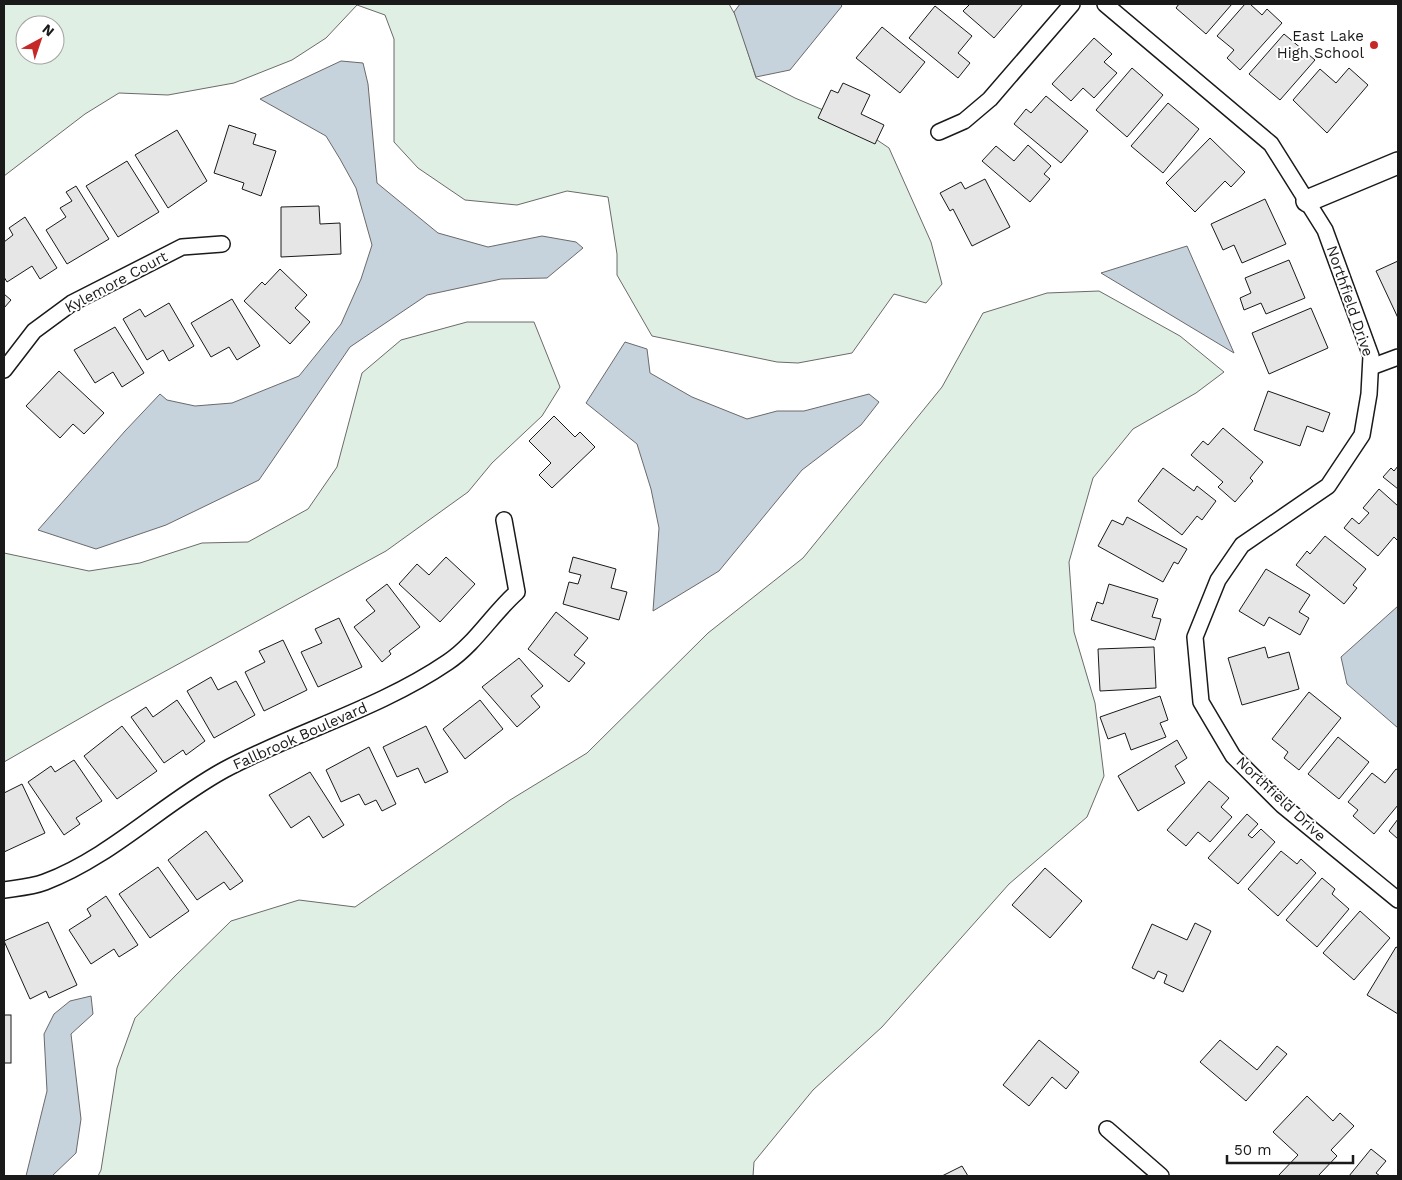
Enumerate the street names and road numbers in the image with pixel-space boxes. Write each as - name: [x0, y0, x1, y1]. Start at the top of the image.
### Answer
- street label: Northfield Drive: [1323, 243, 1377, 359]
- street label: Kylemore Court: [62, 247, 171, 317]
- street label: Fallbrook Boulevard: [230, 698, 370, 774]
- street label: Northfield Drive: [1232, 753, 1330, 845]

